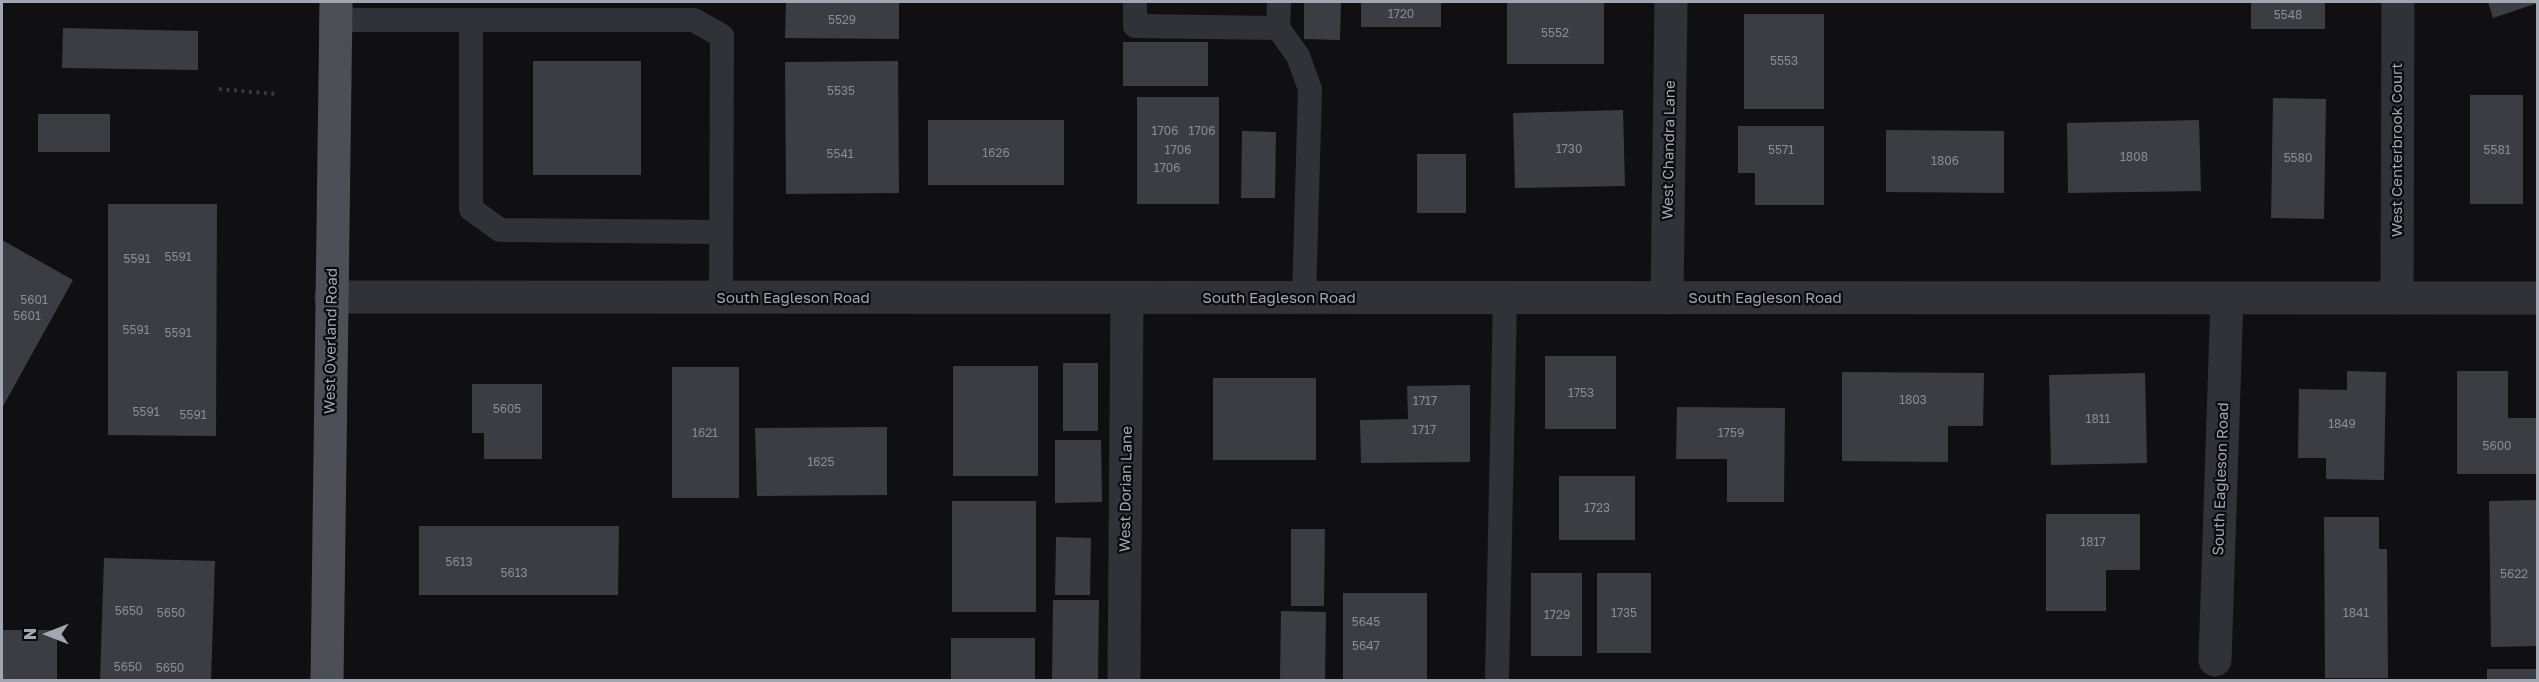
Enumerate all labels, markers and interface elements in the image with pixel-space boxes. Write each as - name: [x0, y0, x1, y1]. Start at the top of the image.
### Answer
- house number: 1720: [1388, 7, 1414, 21]
- house number: 5548: [2274, 8, 2302, 22]
- house number: 5529: [828, 13, 856, 27]
- house number: 5552: [1541, 26, 1569, 40]
- house number: 5553: [1770, 54, 1798, 68]
- street label: West Centerbrook Court: [2388, 63, 2406, 237]
- street label: West Chandra Lane: [1659, 80, 1679, 220]
- house number: 5535: [827, 84, 855, 98]
- house number: 1706: [1152, 124, 1178, 138]
- house number: 1706: [1189, 124, 1215, 138]
- house number: 1730: [1556, 142, 1582, 156]
- house number: 1706: [1165, 143, 1191, 157]
- house number: 5571: [1768, 143, 1794, 157]
- house number: 5581: [2483, 143, 2511, 157]
- house number: 1626: [982, 146, 1010, 160]
- house number: 5541: [826, 147, 854, 161]
- house number: 1808: [2120, 150, 2148, 164]
- house number: 5580: [2284, 151, 2312, 165]
- house number: 1806: [1931, 154, 1959, 168]
- house number: 1706: [1154, 161, 1180, 175]
- house number: 5591: [165, 250, 191, 264]
- house number: 5591: [124, 252, 150, 266]
- street label: West Overland Road: [321, 268, 341, 414]
- street label: South Eagleson Road: [716, 289, 870, 307]
- street label: South Eagleson Road: [1202, 289, 1356, 307]
- street label: South Eagleson Road: [1688, 289, 1842, 307]
- house number: 5601: [20, 293, 48, 307]
- house number: 5601: [13, 309, 41, 323]
- house number: 5591: [123, 323, 149, 337]
- house number: 5591: [165, 326, 191, 340]
- house number: 1753: [1568, 386, 1594, 400]
- house number: 1803: [1899, 393, 1927, 407]
- house number: 1717: [1413, 394, 1437, 408]
- house number: 5605: [493, 402, 521, 416]
- street label: South Eagleson Road: [2209, 402, 2233, 556]
- house number: 5591: [133, 405, 159, 419]
- house number: 5591: [180, 408, 206, 422]
- house number: 1811: [2086, 412, 2110, 426]
- house number: 1849: [2328, 417, 2356, 431]
- house number: 1717: [1412, 423, 1436, 437]
- house number: 1621: [692, 426, 718, 440]
- street label: West Dorian Lane: [1116, 426, 1136, 552]
- house number: 1759: [1718, 426, 1744, 440]
- house number: 5600: [2482, 439, 2512, 453]
- house number: 1625: [808, 455, 834, 469]
- house number: 1723: [1584, 501, 1610, 515]
- house number: 1817: [2080, 535, 2106, 549]
- house number: 5613: [445, 555, 473, 569]
- house number: 5613: [500, 566, 528, 580]
- house number: 5622: [2500, 567, 2528, 581]
- north arrow: [18, 604, 78, 664]
- house number: 5650: [115, 604, 143, 618]
- house number: 5650: [157, 606, 185, 620]
- house number: 1735: [1611, 606, 1637, 620]
- house number: 1841: [2343, 606, 2369, 620]
- house number: 1729: [1544, 608, 1570, 622]
- house number: 5645: [1352, 615, 1380, 629]
- text: N: [20, 628, 40, 640]
- house number: 5647: [1352, 639, 1380, 653]
- house number: 5650: [114, 660, 142, 674]
- house number: 5650: [156, 661, 184, 675]

